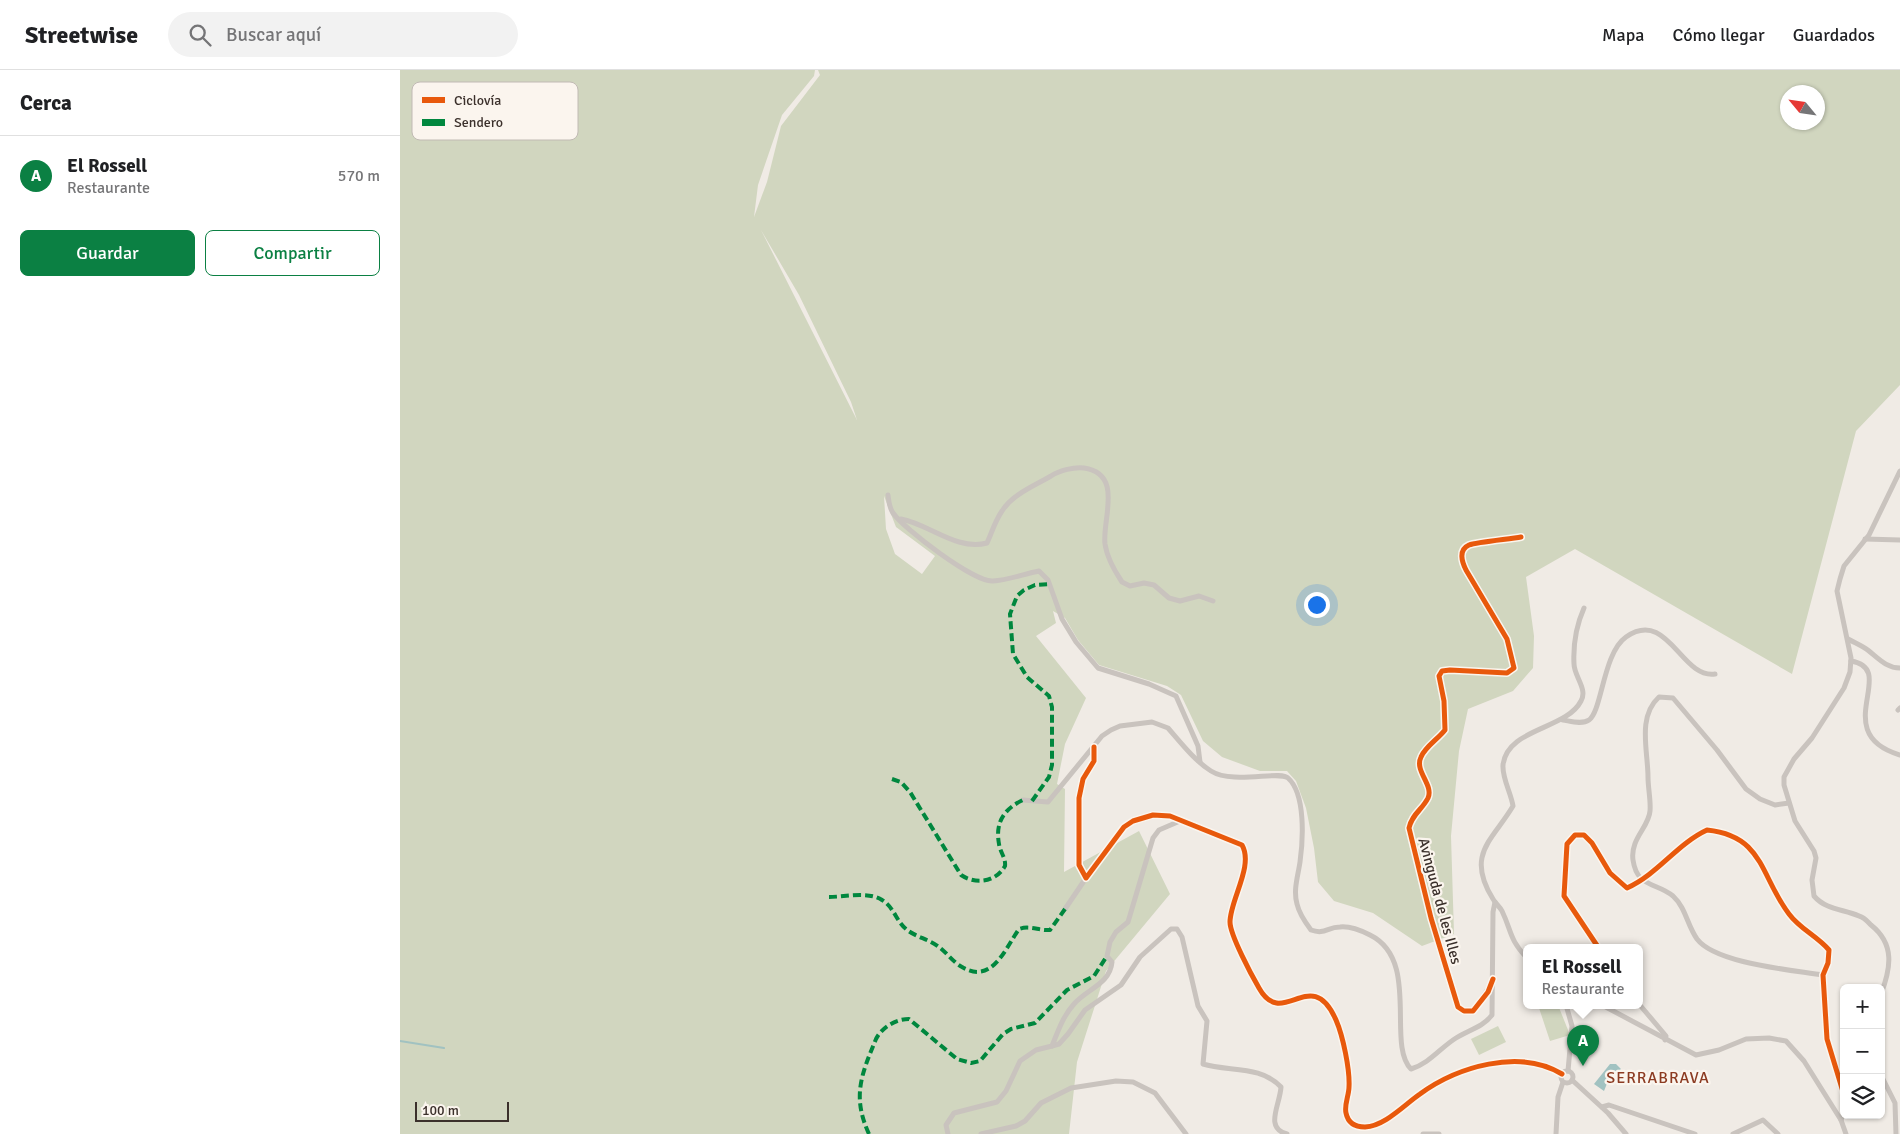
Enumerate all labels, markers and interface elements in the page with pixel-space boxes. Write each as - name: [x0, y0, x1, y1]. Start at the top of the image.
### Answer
- search box: [168, 12, 518, 57]
- text: Streetwise: [25, 20, 138, 50]
- icon: search: [186, 21, 214, 49]
- text: Buscar aquí: [226, 23, 321, 47]
- text: Mapa: [1602, 24, 1644, 46]
- text: Cómo llegar: [1672, 24, 1765, 46]
- text: Guardados: [1793, 24, 1875, 46]
- legend: [412, 82, 578, 140]
- north arrow: [1780, 85, 1825, 130]
- text: Cerca: [20, 90, 72, 116]
- text: Ciclovía: [454, 92, 501, 109]
- text: Sendero: [454, 114, 503, 131]
- text: El Rossell: [67, 154, 147, 178]
- text: A: [31, 166, 41, 186]
- text: 570 m: [338, 166, 380, 186]
- text: Restaurante: [67, 178, 150, 198]
- button: Guardar: [20, 230, 195, 276]
- button: Compartir: [205, 230, 380, 276]
- your location: [1304, 592, 1330, 618]
- street label: Avinguda de les Illes: [1414, 836, 1466, 967]
- popup: [1523, 944, 1643, 1009]
- text: El Rossell: [1542, 955, 1622, 979]
- text: Restaurante: [1542, 979, 1624, 999]
- map controls: [1840, 984, 1885, 1119]
- button: +: [1840, 984, 1885, 1029]
- pin: A: [1567, 1025, 1599, 1066]
- button: −: [1840, 1029, 1885, 1074]
- district label: SERRABRAVA: [1606, 1068, 1710, 1088]
- button: layers: [1840, 1074, 1885, 1119]
- scale bar: [415, 1099, 509, 1122]
- text: 100 m: [422, 1102, 459, 1119]

